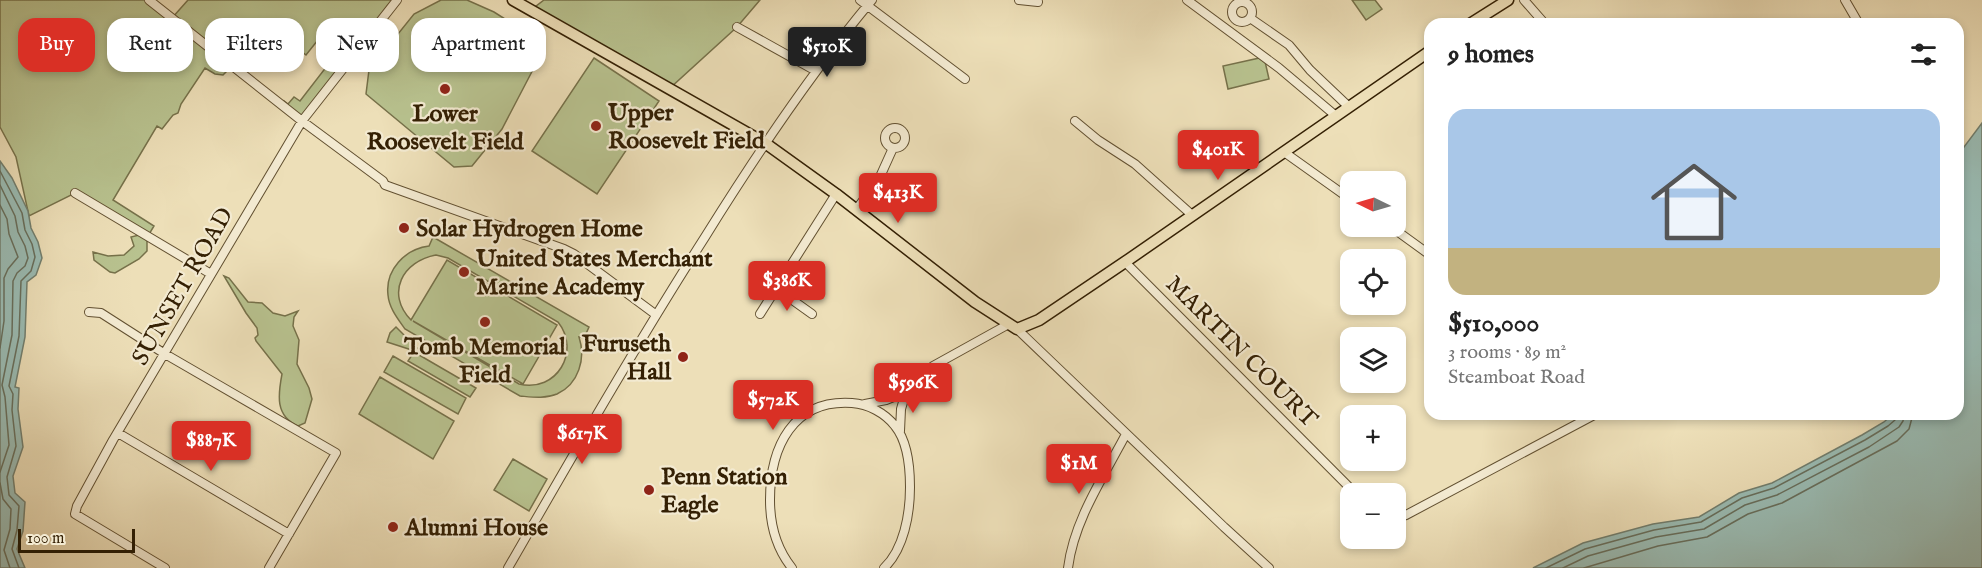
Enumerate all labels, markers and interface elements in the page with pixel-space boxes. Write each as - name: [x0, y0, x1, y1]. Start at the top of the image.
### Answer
- chip: Buy: [18, 18, 95, 72]
- chip: Rent: [107, 18, 193, 72]
- chip: Filters: [205, 18, 304, 72]
- chip: New: [316, 18, 399, 72]
- chip: Apartment: [411, 18, 546, 72]
- pin: $510K: [785, 27, 869, 78]
- text: $510K: [802, 34, 852, 59]
- text: 9 homes: [1448, 38, 1534, 71]
- icon: filters: [1907, 38, 1940, 71]
- marker: Lower Roosevelt Field: [438, 82, 452, 96]
- place label: Upper Roosevelt Field: [607, 98, 766, 157]
- place label: Lower Roosevelt Field: [367, 99, 525, 158]
- marker: Upper Roosevelt Field: [589, 119, 603, 133]
- pin: $401K: [1176, 130, 1260, 181]
- text: $401K: [1192, 137, 1244, 162]
- icon: home: [1640, 148, 1748, 256]
- north arrow: [1340, 171, 1406, 237]
- map controls: [1340, 171, 1406, 549]
- pin: $413K: [856, 173, 940, 224]
- text: $413K: [873, 180, 923, 205]
- street label: SUNSET ROAD: [126, 202, 241, 371]
- place label: Solar Hydrogen Home: [416, 214, 643, 245]
- marker: Solar Hydrogen Home: [397, 221, 411, 235]
- place label: United States Merchant Marine Academy: [475, 244, 713, 303]
- button: locate: [1340, 249, 1406, 315]
- pin: $386K: [745, 261, 829, 312]
- marker: United States Merchant Marine Academy: [457, 265, 471, 279]
- text: $386K: [762, 268, 812, 293]
- street label: MARTIN COURT: [1158, 269, 1324, 435]
- text: $510,000: [1448, 307, 1539, 340]
- marker: Tomb Memorial Field: [478, 315, 492, 329]
- button: layers: [1340, 327, 1406, 393]
- place label: Furuseth Hall: [582, 329, 671, 388]
- place label: Tomb Memorial Field: [403, 332, 566, 391]
- text: 3 rooms · 89 m²: [1448, 340, 1566, 365]
- marker: Furuseth Hall: [676, 350, 690, 364]
- pin: $596K: [871, 363, 955, 414]
- text: Steamboat Road: [1448, 365, 1585, 390]
- text: $596K: [888, 370, 938, 395]
- pin: $572K: [731, 380, 815, 431]
- text: $572K: [747, 387, 799, 412]
- button: +: [1340, 405, 1406, 471]
- pin: $617K: [540, 414, 624, 465]
- pin: $887K: [169, 421, 253, 472]
- text: $617K: [557, 421, 607, 446]
- text: $887K: [186, 428, 236, 453]
- pin: $1M: [1050, 444, 1108, 495]
- text: $1M: [1060, 451, 1098, 476]
- place label: Penn Station Eagle: [661, 462, 788, 521]
- marker: Penn Station Eagle: [642, 483, 656, 497]
- button: −: [1340, 483, 1406, 549]
- place label: Alumni House: [404, 513, 548, 544]
- marker: Alumni House: [386, 520, 400, 534]
- scale bar: [18, 526, 135, 554]
- text: 100 m: [27, 529, 64, 549]

